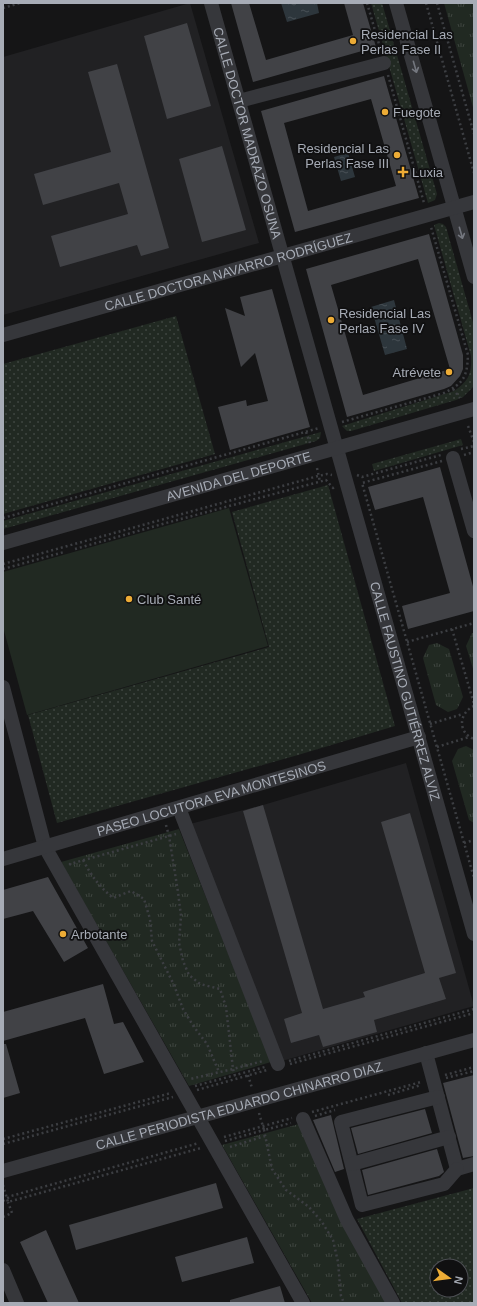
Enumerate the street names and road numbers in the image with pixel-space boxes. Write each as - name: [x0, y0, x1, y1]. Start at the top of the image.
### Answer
- street label: CALLE DOCTOR MADRAZO OSUNA: [210, 25, 284, 241]
- street label: CALLE DOCTORA NAVARRO RODRÍGUEZ: [103, 230, 354, 314]
- street label: AVENIDA DEL DEPORTE: [165, 449, 313, 504]
- street label: CALLE FAUSTINO GUTIÉRREZ ALVIZ: [367, 580, 443, 802]
- street label: PASEO LOCUTORA EVA MONTESINOS: [95, 758, 328, 839]
- street label: CALLE PERIODISTA EDUARDO CHINARRO DIAZ: [94, 1059, 384, 1153]

